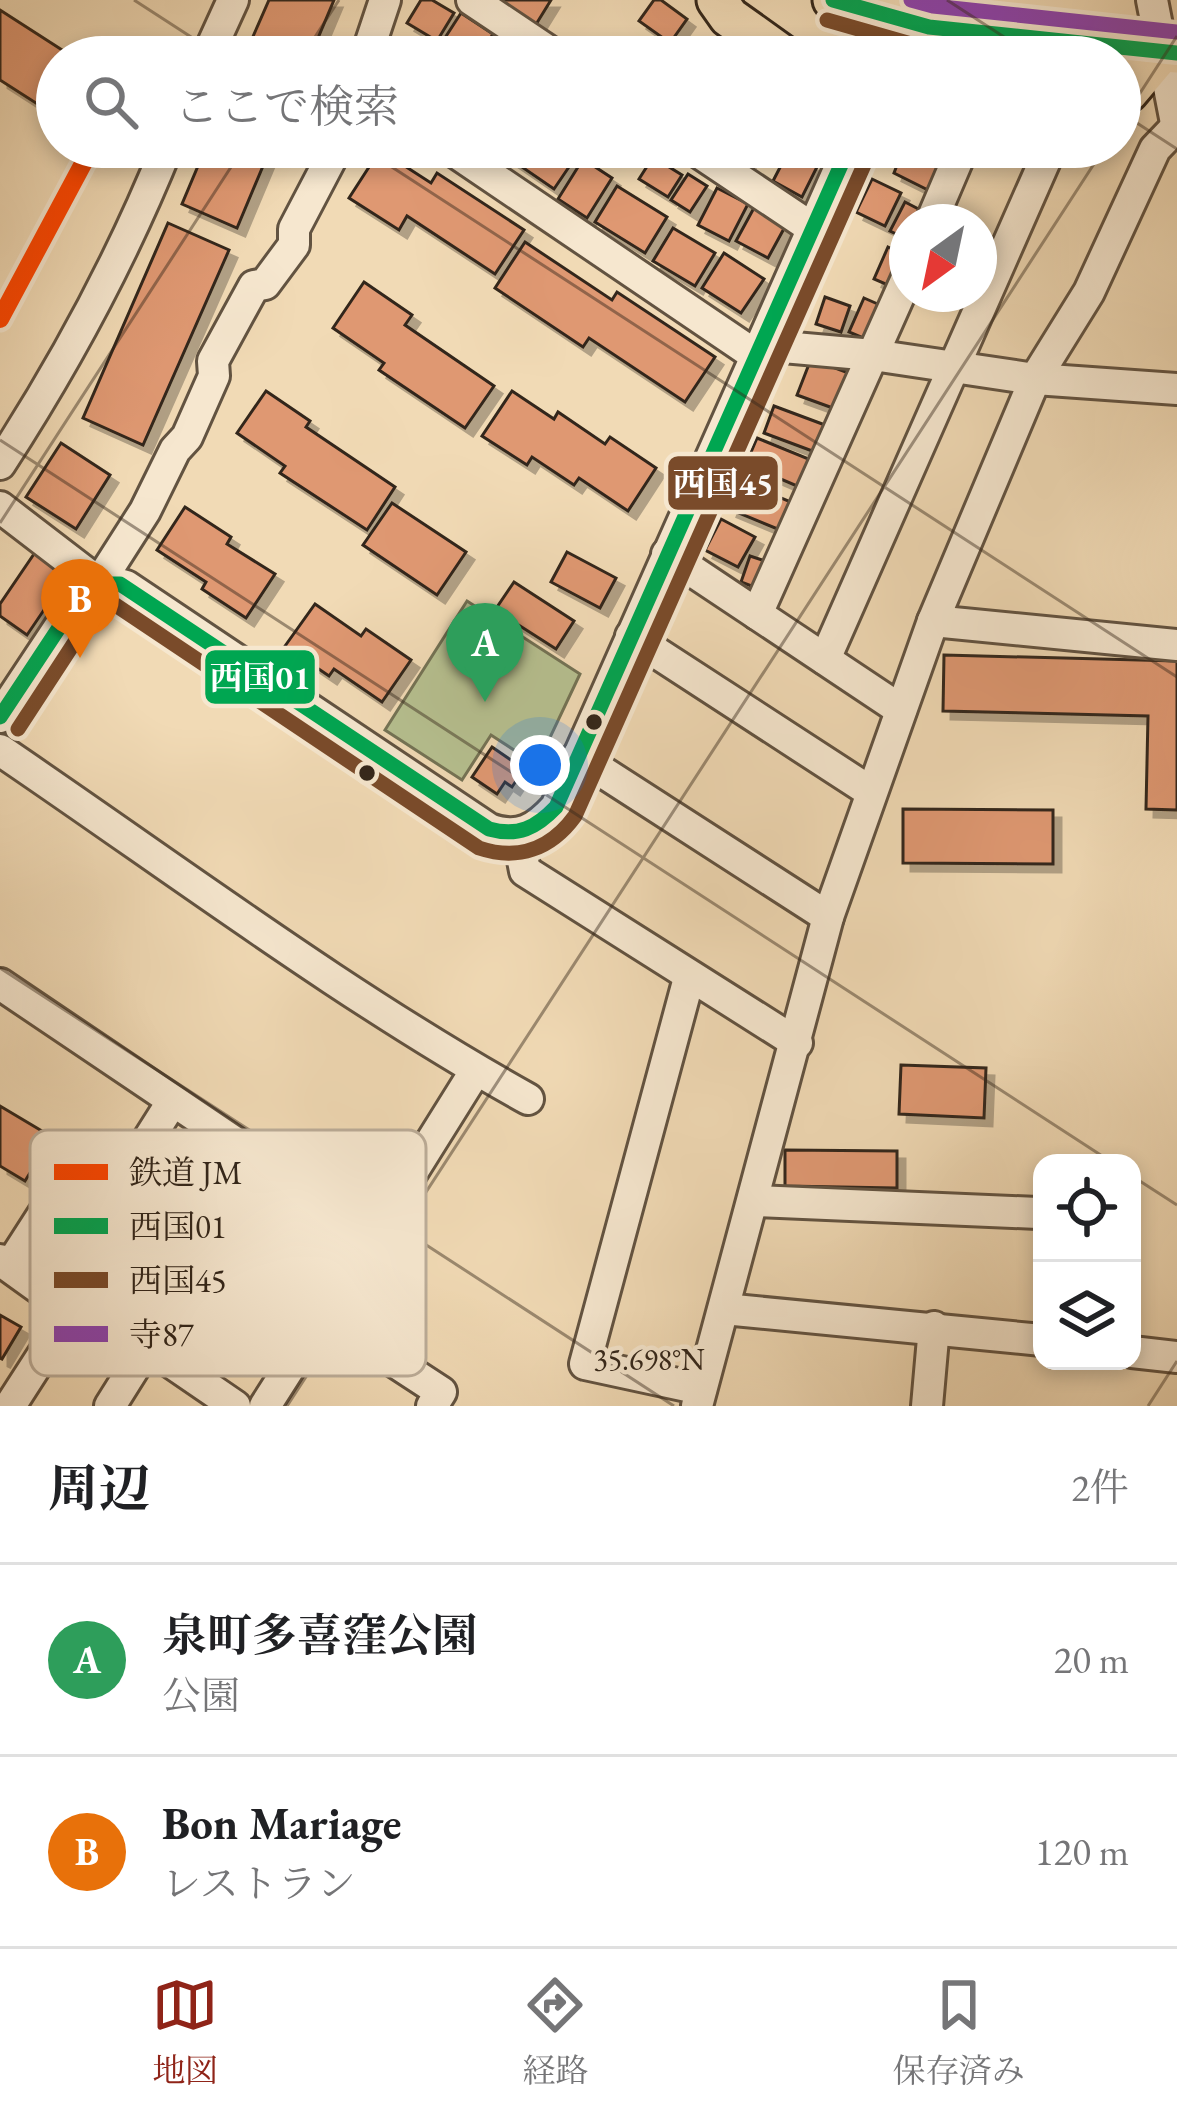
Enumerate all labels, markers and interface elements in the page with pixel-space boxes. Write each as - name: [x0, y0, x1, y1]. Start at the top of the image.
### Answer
- search box: [36, 36, 1141, 168]
- icon: search: [78, 69, 144, 135]
- text: ここで検索: [174, 77, 399, 135]
- north arrow: [889, 204, 997, 312]
- line badge: 西国45: [666, 454, 780, 512]
- text: 西国45: [673, 462, 773, 505]
- pin: B: [41, 559, 119, 658]
- pin: A: [446, 603, 524, 702]
- line badge: 西国01: [203, 648, 317, 706]
- text: 西国01: [210, 656, 310, 699]
- unlabelled marker: [583, 711, 605, 733]
- your location: [510, 735, 570, 795]
- unlabelled marker: [356, 762, 378, 784]
- legend: [30, 1130, 426, 1376]
- text: 鉄道 JM: [129, 1151, 243, 1194]
- map controls: [1033, 1154, 1141, 1370]
- button: locate: [1033, 1154, 1141, 1262]
- text: 西国01: [129, 1205, 227, 1248]
- text: 西国45: [129, 1259, 227, 1302]
- button: layers: [1033, 1262, 1141, 1370]
- text: 寺87: [129, 1313, 194, 1356]
- text: 35.698°N: [593, 1340, 705, 1379]
- text: 周辺: [48, 1455, 150, 1521]
- text: 2件: [1071, 1462, 1129, 1513]
- text: 泉町多喜窪公園: [162, 1606, 477, 1664]
- text: A: [73, 1634, 101, 1685]
- text: 20 m: [1053, 1634, 1129, 1685]
- text: 公園: [162, 1670, 240, 1721]
- text: Bon Mariage: [162, 1794, 402, 1852]
- text: B: [75, 1826, 99, 1877]
- text: 120 m: [1035, 1826, 1129, 1877]
- text: レストラン: [162, 1858, 356, 1909]
- tab: 地図: [152, 1972, 218, 2092]
- tab: 経路: [522, 1972, 588, 2092]
- tab: 保存済み: [893, 1972, 1025, 2092]

